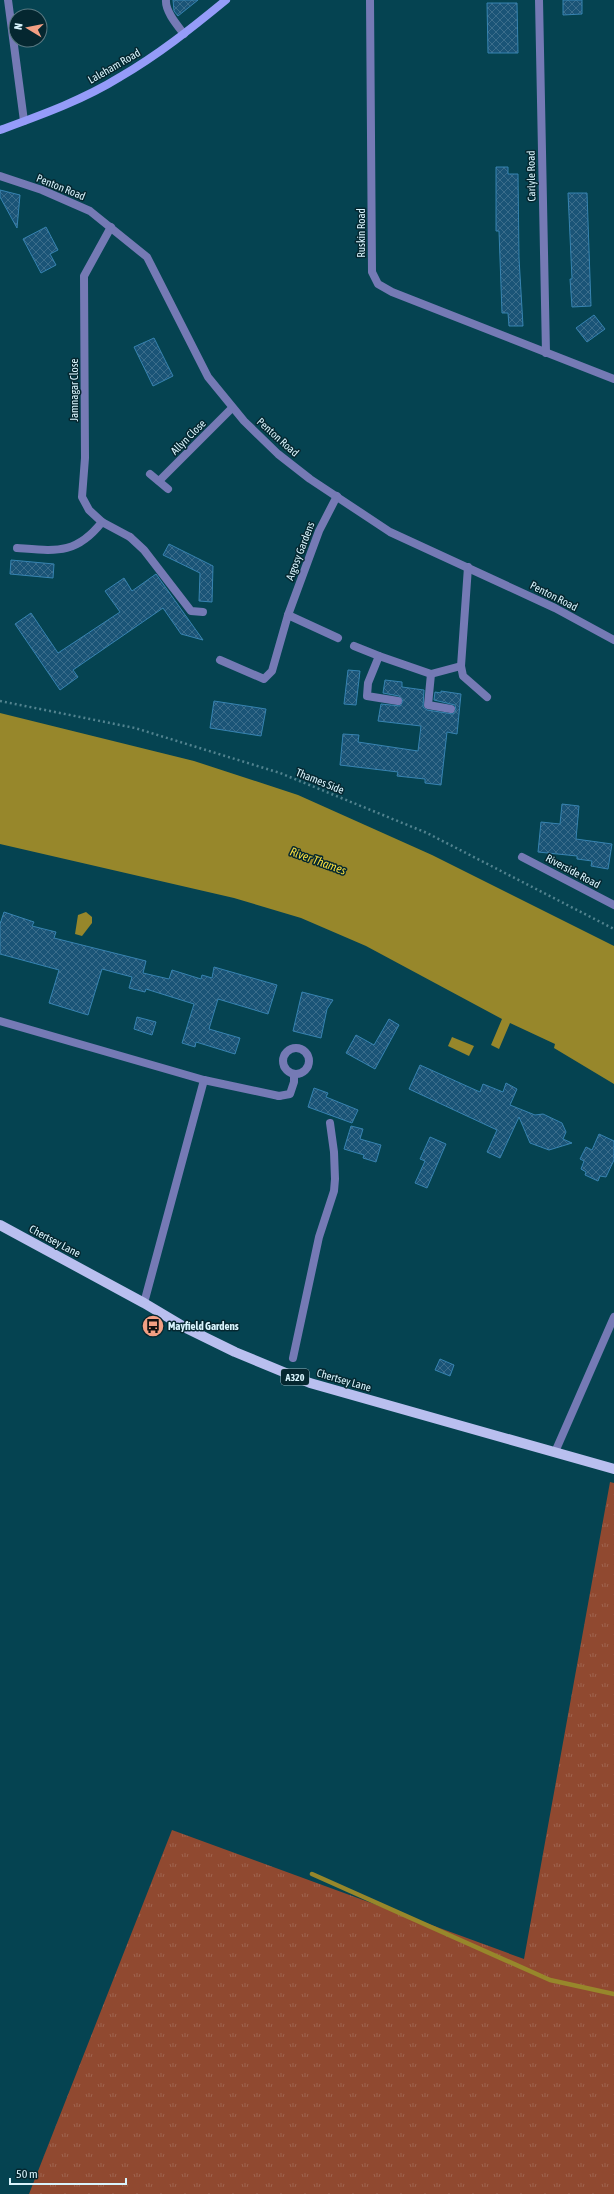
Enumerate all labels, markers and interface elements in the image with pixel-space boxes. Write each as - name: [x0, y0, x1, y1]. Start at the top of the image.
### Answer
- north arrow: [8, 8, 48, 48]
- text: N: [12, 22, 25, 31]
- street label: Laleham Road: [86, 46, 142, 86]
- street label: Carlyle Road: [525, 150, 537, 202]
- street label: Penton Road: [35, 172, 87, 202]
- street label: Ruskin Road: [355, 208, 367, 258]
- street label: Jamnagar Close: [68, 358, 80, 422]
- street label: Penton Road: [255, 415, 301, 459]
- street label: Allyn Close: [168, 417, 208, 457]
- street label: Argosy Gardens: [283, 520, 317, 582]
- street label: Penton Road: [528, 579, 580, 613]
- street label: Thames Side: [294, 766, 346, 796]
- water label: River Thames: [288, 844, 348, 878]
- street label: Riverside Road: [544, 852, 602, 890]
- street label: Chertsey Lane: [27, 1223, 83, 1259]
- bus stop icon: Mayfield Gardens: [140, 1313, 166, 1339]
- place label: Mayfield Gardens: [168, 1320, 239, 1332]
- street label: Chertsey Lane: [315, 1367, 373, 1393]
- road number: A320: [281, 1369, 309, 1385]
- scale bar: [10, 2160, 126, 2186]
- text: 50 m: [16, 2167, 38, 2181]

